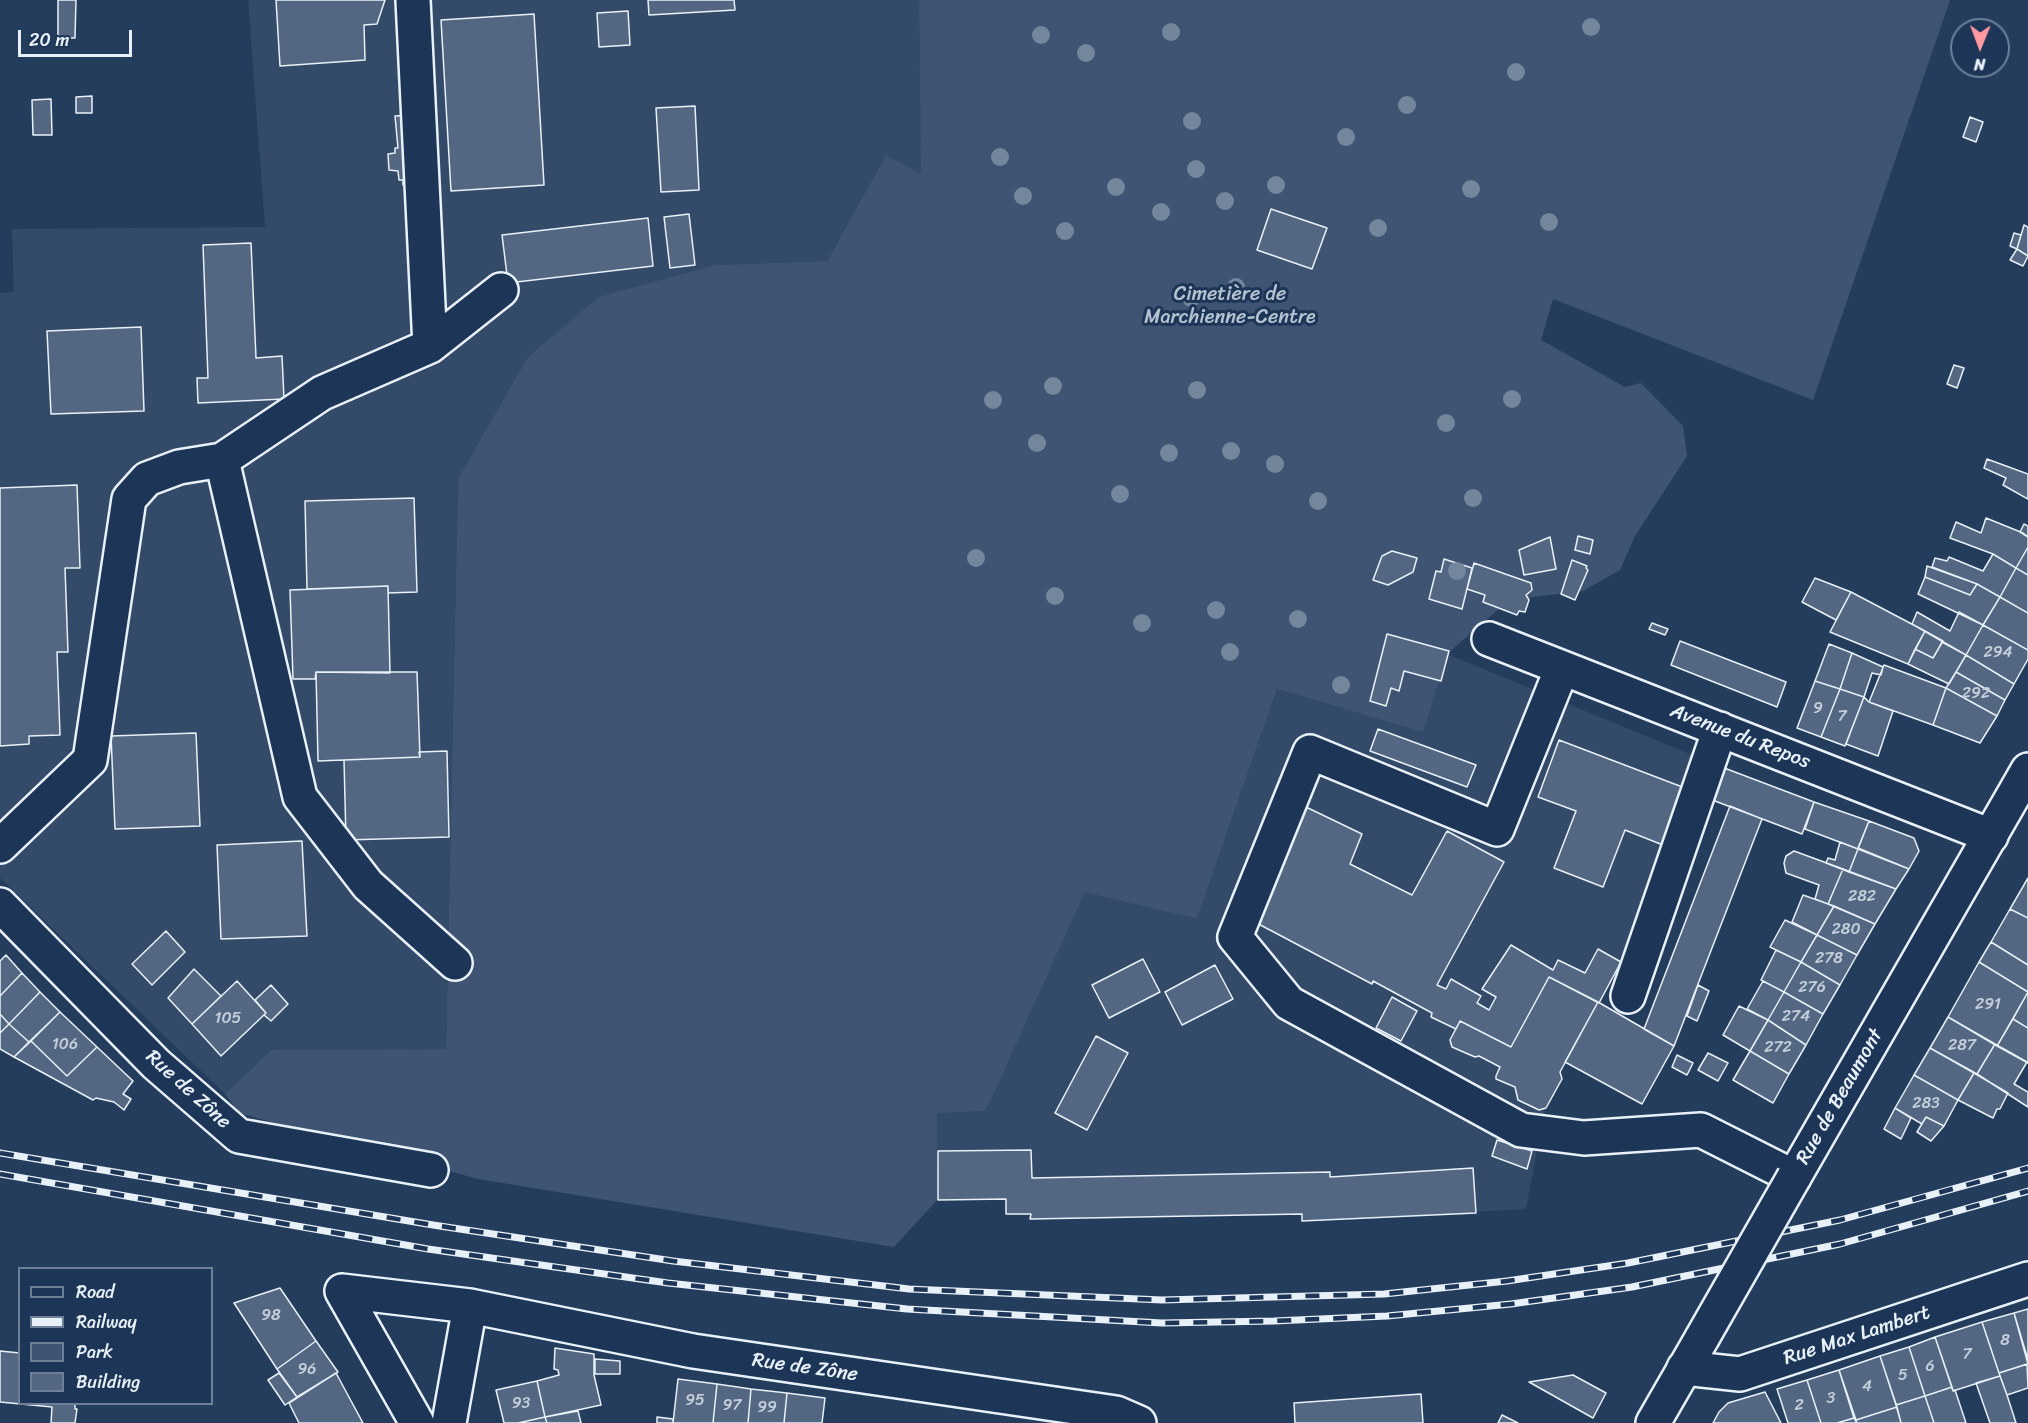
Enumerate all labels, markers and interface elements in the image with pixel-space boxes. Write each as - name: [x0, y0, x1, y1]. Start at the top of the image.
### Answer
- scale bar: [21, 18, 135, 56]
- north arrow: [1950, 18, 2010, 78]
- text: 20 m: [29, 24, 69, 56]
- text: N: [1974, 50, 1986, 79]
- park label: Cimetière de Marchienne-Centre: [1144, 283, 1316, 330]
- house number: 294: [1983, 643, 2013, 663]
- house number: 292: [1962, 684, 1990, 704]
- street label: Avenue du Repos: [1667, 699, 1813, 775]
- house number: 9: [1813, 699, 1823, 719]
- house number: 7: [1837, 707, 1847, 727]
- house number: 282: [1848, 887, 1876, 907]
- house number: 280: [1832, 920, 1860, 940]
- house number: 278: [1815, 949, 1843, 969]
- house number: 276: [1798, 978, 1826, 998]
- house number: 291: [1975, 995, 2001, 1015]
- house number: 274: [1782, 1007, 1810, 1027]
- house number: 105: [215, 1009, 241, 1029]
- street label: Rue de Beaumont: [1792, 1025, 1888, 1169]
- house number: 106: [52, 1035, 78, 1055]
- house number: 287: [1948, 1036, 1976, 1056]
- house number: 272: [1764, 1038, 1792, 1058]
- street label: Rue de Zône: [140, 1045, 236, 1135]
- house number: 283: [1912, 1094, 1940, 1114]
- legend: [18, 1267, 213, 1405]
- text: Road: [76, 1276, 115, 1308]
- street label: Rue Max Lambert: [1781, 1301, 1933, 1371]
- text: Railway: [76, 1306, 137, 1338]
- house number: 98: [261, 1306, 281, 1326]
- house number: 8: [2000, 1331, 2010, 1351]
- text: Park: [76, 1336, 113, 1368]
- house number: 7: [1962, 1345, 1972, 1365]
- street label: Rue de Zône: [751, 1349, 859, 1387]
- house number: 6: [1925, 1357, 1935, 1377]
- house number: 96: [298, 1360, 316, 1380]
- text: Building: [76, 1366, 140, 1398]
- house number: 5: [1898, 1366, 1908, 1386]
- house number: 4: [1862, 1377, 1872, 1397]
- house number: 3: [1827, 1389, 1835, 1409]
- house number: 95: [685, 1391, 705, 1411]
- house number: 93: [512, 1394, 530, 1414]
- house number: 97: [723, 1396, 741, 1416]
- house number: 2: [1794, 1396, 1804, 1416]
- house number: 99: [757, 1398, 777, 1418]

